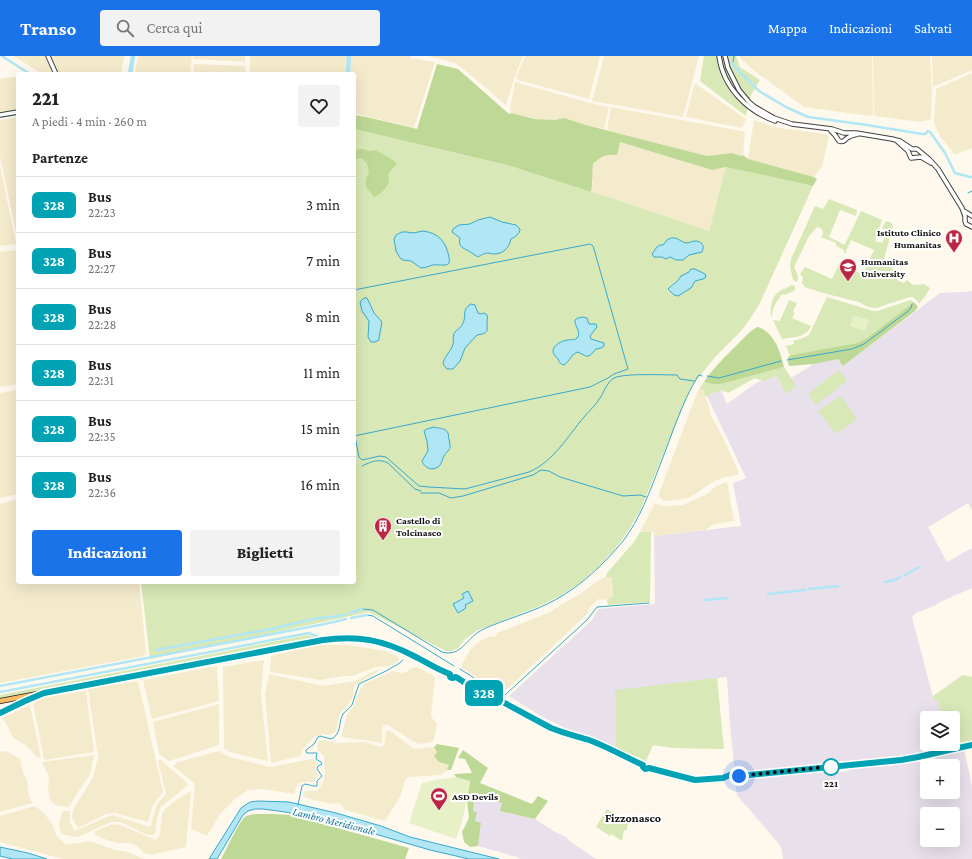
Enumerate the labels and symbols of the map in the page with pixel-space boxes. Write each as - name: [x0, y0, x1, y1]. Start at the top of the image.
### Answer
- place label: Istituto Clinico Humanitas: [877, 227, 941, 250]
- hospital icon: Istituto Clinico Humanitas: [944, 228, 964, 253]
- place label: Humanitas University: [861, 256, 908, 279]
- school or university icon: Humanitas University: [838, 257, 858, 282]
- place label: Castello di Tolcinasco: [396, 515, 441, 538]
- building icon: Castello di Tolcinasco: [373, 516, 393, 541]
- line badge: 328: [461, 680, 507, 706]
- marker: 221: [822, 758, 840, 776]
- your location: [729, 766, 749, 786]
- place label: 221: [824, 778, 838, 789]
- sports icon: ASD Devils: [429, 786, 449, 811]
- place label: ASD Devils: [451, 791, 498, 802]
- water label: Lambro Meridionale: [292, 805, 377, 837]
- district label: Fizzonasco: [605, 811, 661, 825]

